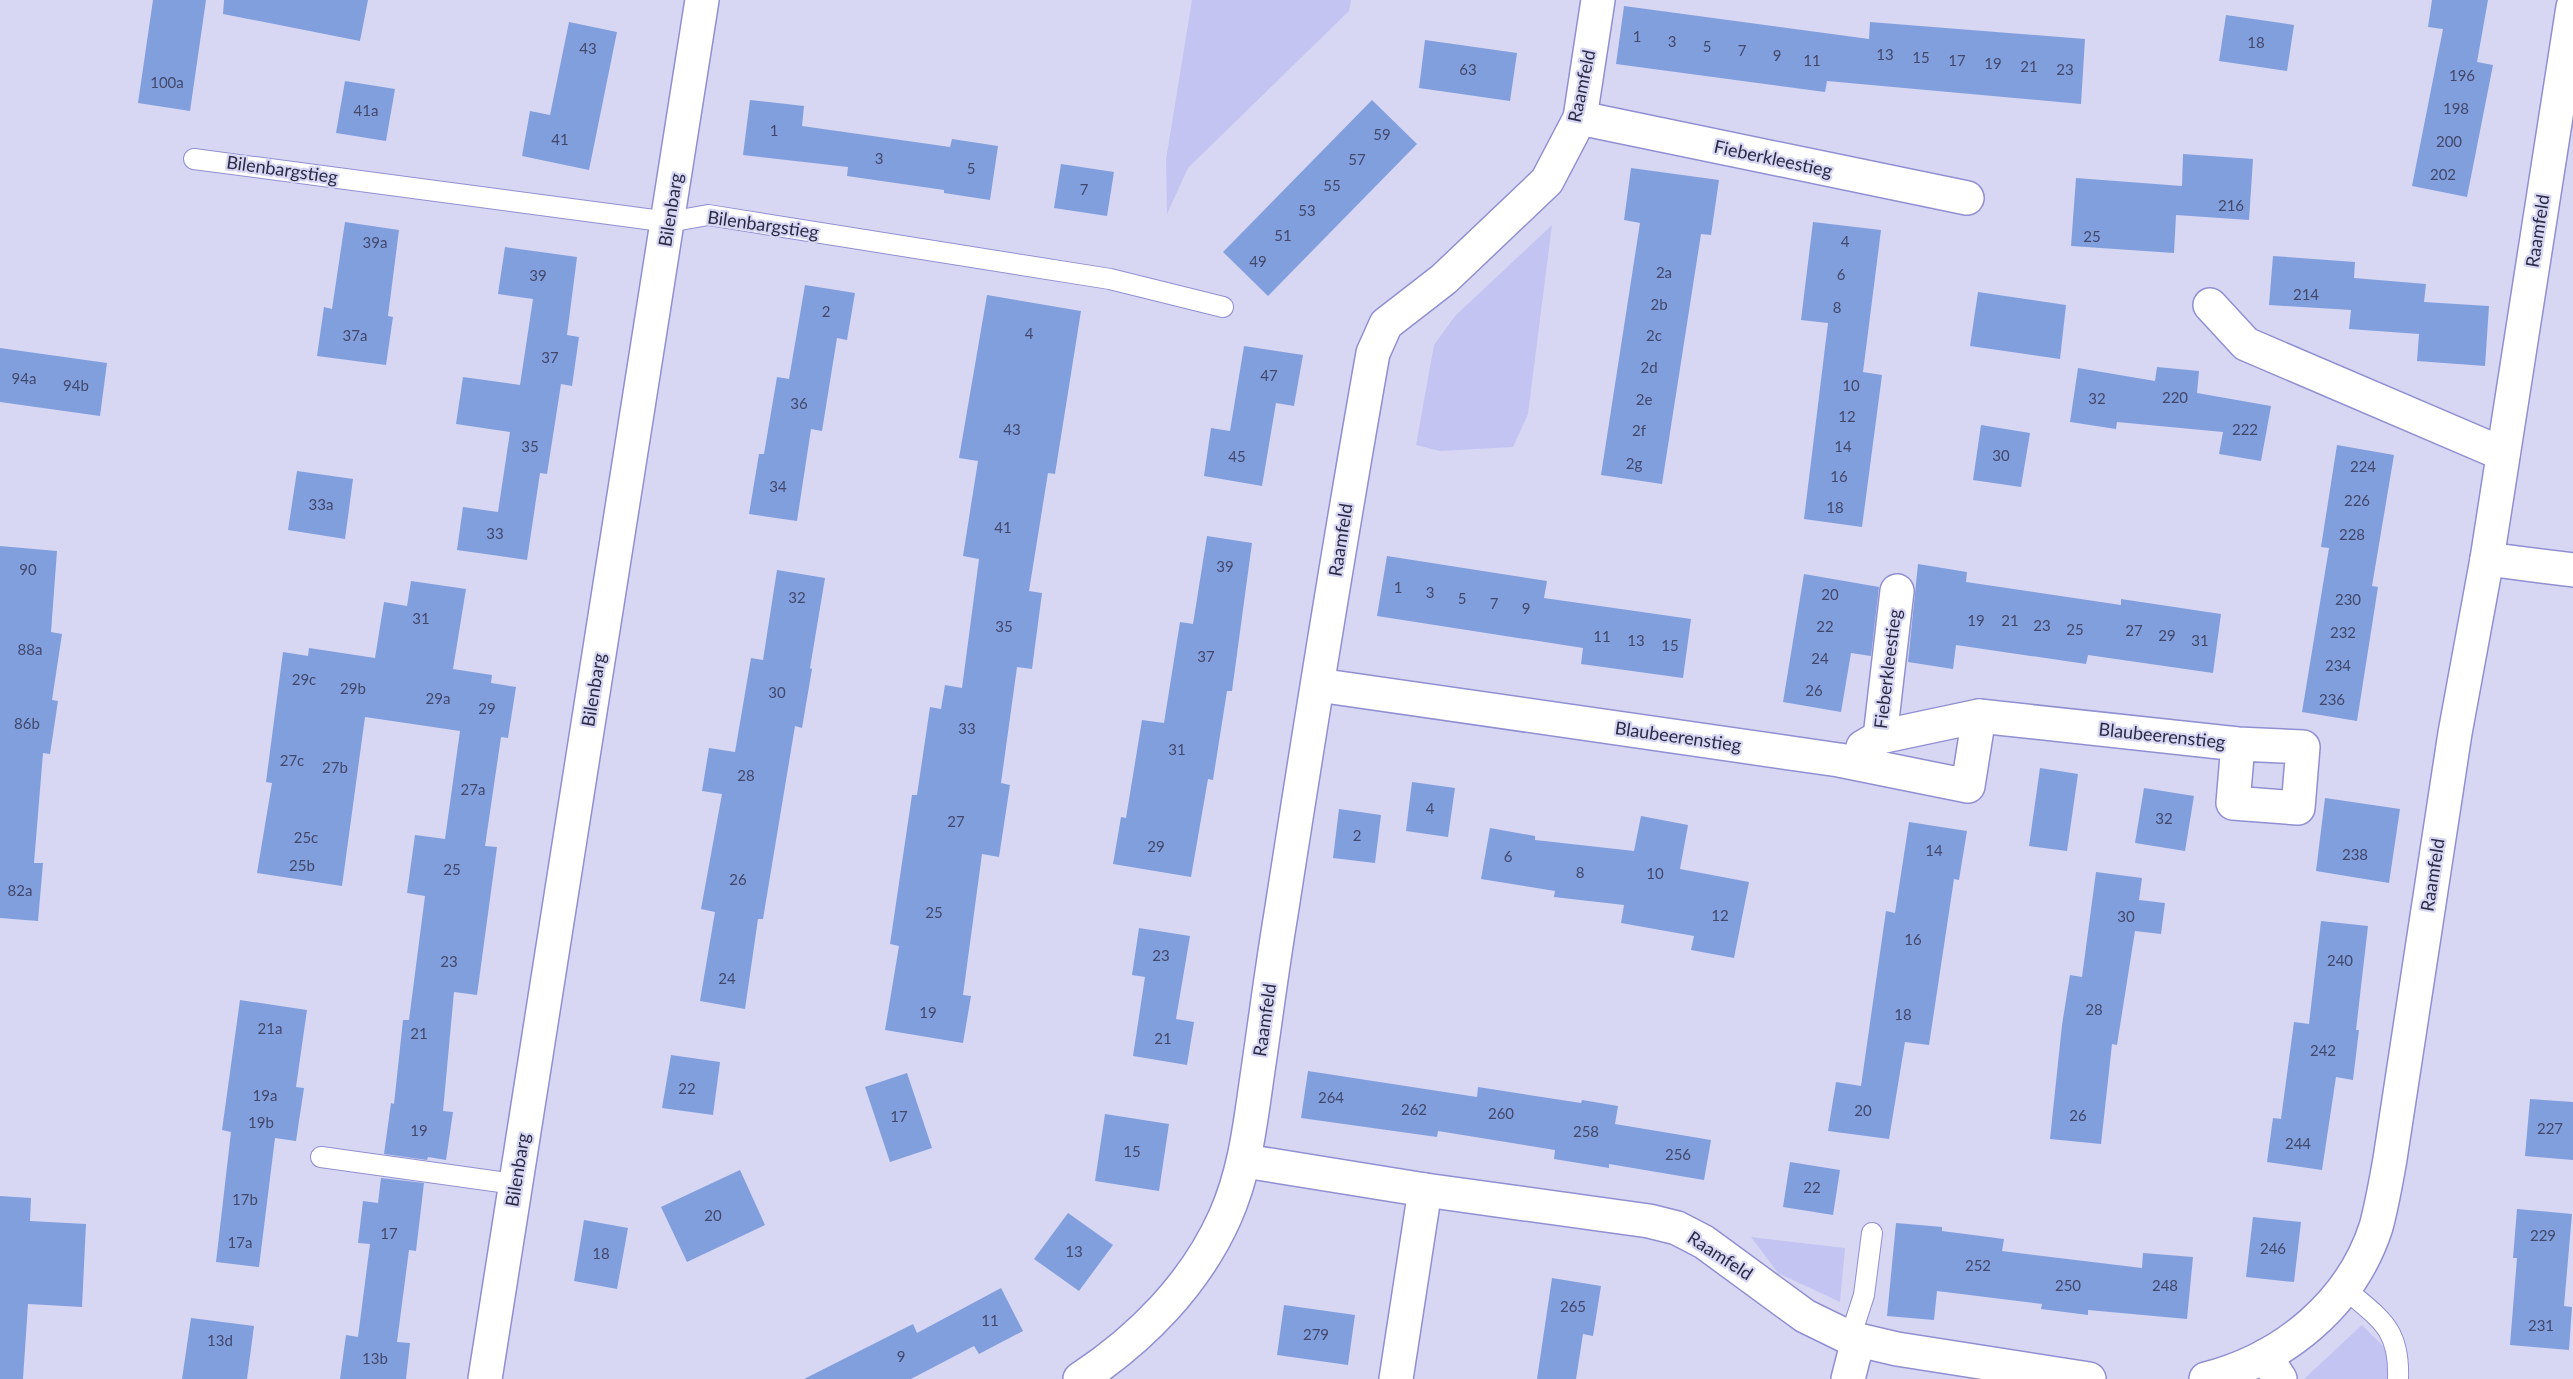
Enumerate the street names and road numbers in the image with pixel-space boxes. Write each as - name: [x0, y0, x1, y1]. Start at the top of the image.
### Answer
- street label: Raamfeld: [1563, 48, 1599, 124]
- street label: Fieberkleestieg: [1712, 135, 1834, 181]
- street label: Bilenbargstieg: [225, 150, 339, 188]
- street label: Bilenbarg: [653, 171, 687, 248]
- street label: Raamfeld: [2520, 193, 2554, 269]
- street label: Bilenbargstieg: [706, 205, 820, 243]
- street label: Raamfeld: [1323, 502, 1357, 578]
- street label: Fieberkleestieg: [1869, 608, 1905, 730]
- street label: Bilenbarg: [576, 651, 610, 728]
- street label: Blaubeerenstieg: [1614, 716, 1743, 756]
- street label: Blaubeerenstieg: [2098, 717, 2227, 753]
- street label: Raamfeld: [2415, 837, 2449, 913]
- street label: Raamfeld: [1248, 982, 1280, 1058]
- street label: Bilenbarg: [500, 1131, 534, 1208]
- street label: Raamfeld: [1684, 1226, 1757, 1284]

